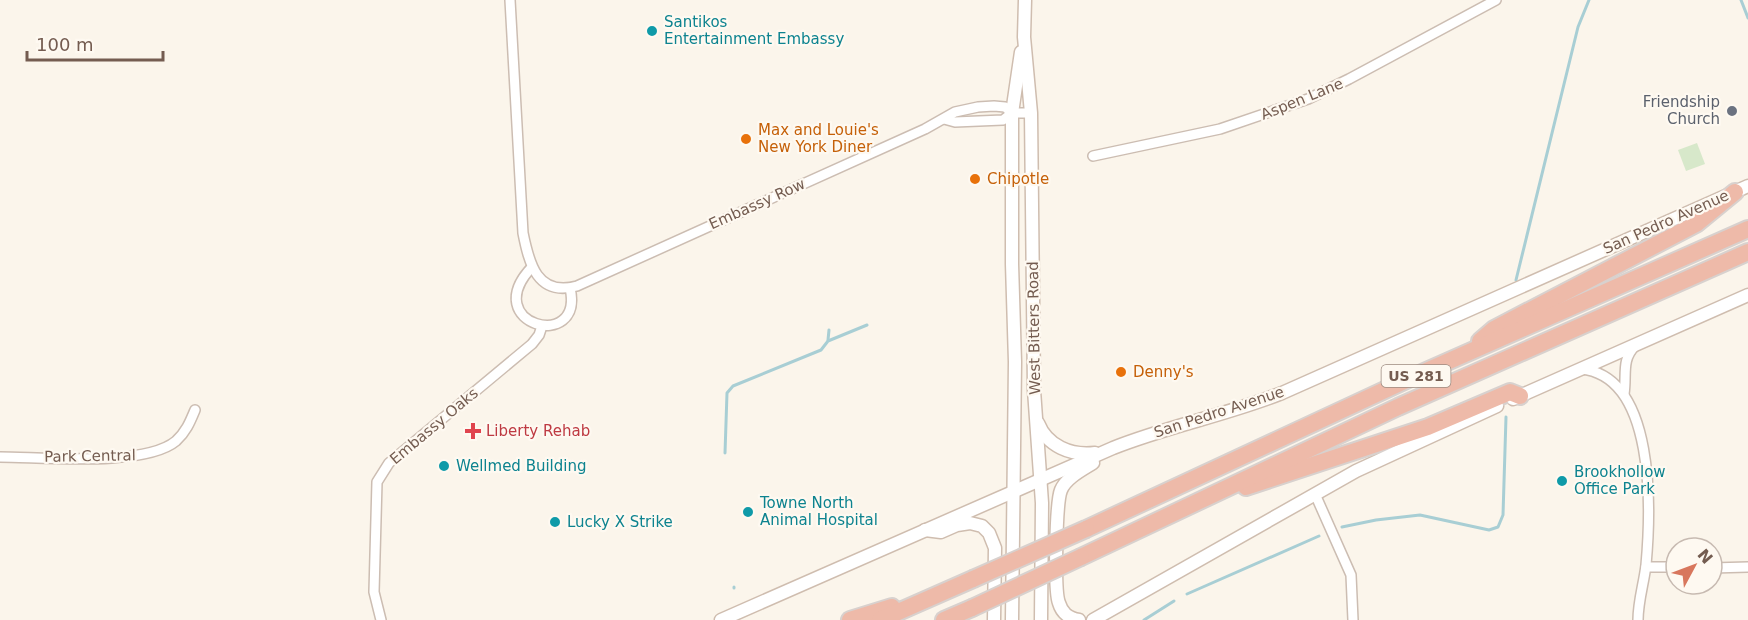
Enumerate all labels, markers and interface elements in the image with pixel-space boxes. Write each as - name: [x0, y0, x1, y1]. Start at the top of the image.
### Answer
- place label: Santikos Entertainment Embassy: [664, 13, 844, 48]
- scale bar: [27, 24, 164, 62]
- marker: Santikos Entertainment Embassy: [645, 24, 659, 38]
- text: 100 m: [36, 34, 94, 55]
- street label: Aspen Lane: [1258, 74, 1346, 124]
- place label: Friendship Church: [1643, 93, 1720, 128]
- marker: Friendship Church: [1725, 104, 1739, 118]
- place label: Max and Louie's New York Diner: [758, 121, 879, 156]
- marker: Max and Louie's New York Diner: [739, 132, 753, 146]
- place label: Chipotle: [987, 170, 1049, 188]
- marker: Chipotle: [968, 172, 982, 186]
- street label: Embassy Row: [706, 175, 808, 233]
- street label: San Pedro Avenue: [1600, 186, 1732, 258]
- street label: West Bitters Road: [1024, 261, 1044, 395]
- place label: Denny's: [1133, 363, 1194, 381]
- marker: Denny's: [1114, 365, 1128, 379]
- road number: US 281: [1382, 365, 1450, 387]
- street label: San Pedro Avenue: [1152, 382, 1286, 442]
- street label: Embassy Oaks: [386, 384, 482, 468]
- marker: Liberty Rehab: [464, 422, 482, 440]
- place label: Liberty Rehab: [486, 422, 590, 440]
- street label: Park Central: [44, 446, 136, 466]
- place label: Wellmed Building: [456, 457, 587, 475]
- marker: Wellmed Building: [437, 459, 451, 473]
- place label: Brookhollow Office Park: [1574, 463, 1666, 498]
- marker: Brookhollow Office Park: [1555, 474, 1569, 488]
- place label: Towne North Animal Hospital: [759, 494, 878, 529]
- marker: Towne North Animal Hospital: [741, 505, 755, 519]
- place label: Lucky X Strike: [567, 513, 673, 531]
- marker: Lucky X Strike: [548, 515, 562, 529]
- north arrow: [1664, 536, 1724, 596]
- text: N: [1693, 545, 1717, 568]

